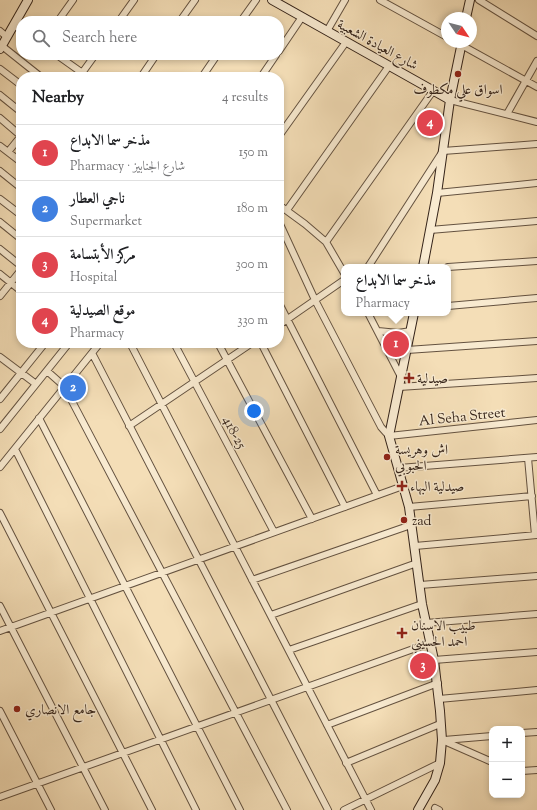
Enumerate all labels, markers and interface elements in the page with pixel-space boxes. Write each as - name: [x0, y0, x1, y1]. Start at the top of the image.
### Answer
- north arrow: [441, 12, 477, 48]
- street label: شارع العيادة الشعبية: [333, 15, 421, 76]
- search box: [16, 16, 284, 60]
- icon: search: [30, 27, 52, 49]
- text: Search here: [62, 28, 137, 49]
- marker: اسواق علي مكطوف: [453, 69, 463, 79]
- place label: اسواق علي مكطوف: [413, 81, 503, 102]
- text: Nearby: [32, 86, 84, 110]
- text: 4 results: [222, 89, 268, 107]
- pin: 4: [417, 108, 443, 138]
- text: مذخر سما الابداع: [70, 131, 150, 152]
- text: 1: [43, 144, 47, 162]
- text: 150 m: [239, 144, 268, 162]
- text: Pharmacy · شارع الجنابيز: [70, 158, 185, 176]
- text: ناجي العطار: [70, 189, 125, 210]
- text: 2: [42, 200, 48, 218]
- text: 180 m: [237, 200, 268, 218]
- text: Supermarket: [70, 213, 142, 231]
- text: مركز الأبتسامة: [70, 245, 136, 266]
- text: 3: [42, 256, 48, 274]
- text: 300 m: [236, 256, 268, 274]
- popup: [341, 264, 451, 316]
- text: Hospital: [70, 269, 117, 287]
- text: مذخر سما الابداع: [356, 271, 436, 292]
- text: Pharmacy: [356, 295, 410, 313]
- text: موقع الصيدلية: [70, 301, 135, 322]
- text: 4: [42, 312, 48, 330]
- text: 330 m: [237, 312, 268, 330]
- text: Pharmacy: [70, 325, 124, 343]
- pin: 1: [383, 329, 409, 359]
- place label: صيدلية: [417, 370, 448, 390]
- pin: 2: [60, 373, 86, 403]
- marker: صيدلية: [404, 373, 414, 383]
- your location: [244, 401, 264, 421]
- street label: Al Seha Street: [418, 403, 507, 432]
- street label: 418-25: [216, 413, 250, 453]
- place label: اش وهريسة الحبوبي: [395, 441, 448, 477]
- marker: اش وهريسة الحبوبي: [382, 452, 392, 462]
- place label: صيدلية البهاء: [410, 478, 464, 498]
- marker: صيدلية البهاء: [397, 481, 407, 491]
- place label: zad: [412, 512, 432, 532]
- marker: zad: [399, 515, 409, 525]
- place label: طبيب الاسنان احمد الحسيني: [411, 617, 476, 654]
- marker: طبيب الاسنان احمد الحسيني: [396, 627, 408, 639]
- pin: 3: [410, 651, 436, 681]
- place label: جامع الانصاري: [25, 701, 96, 723]
- marker: جامع الانصاري: [12, 704, 22, 714]
- map controls: [489, 726, 525, 798]
- button: +: [489, 726, 525, 762]
- button: −: [489, 762, 525, 798]

